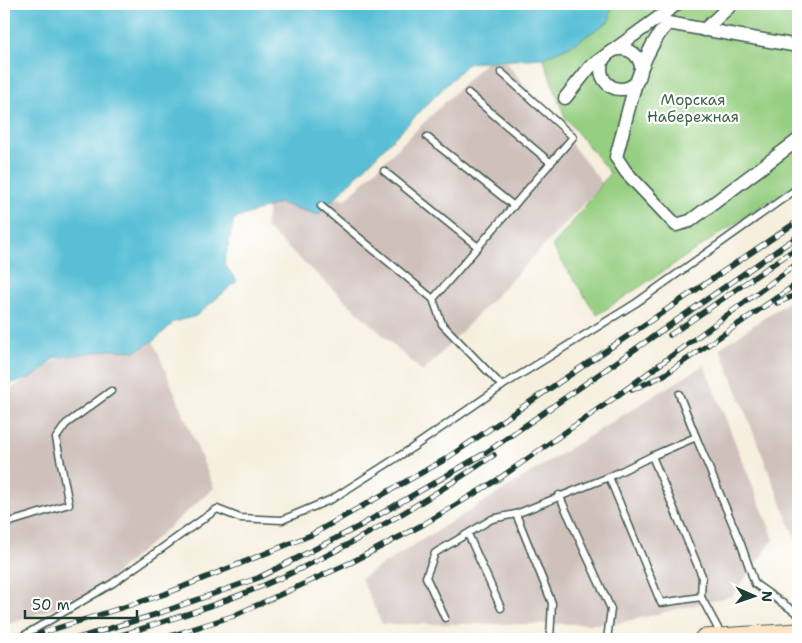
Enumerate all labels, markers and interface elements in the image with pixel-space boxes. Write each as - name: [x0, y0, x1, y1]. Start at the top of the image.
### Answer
- park label: Морская Набережная: [647, 90, 739, 127]
- north arrow: [730, 570, 780, 620]
- scale bar: [25, 588, 138, 620]
- text: N: [758, 591, 776, 602]
- text: 50 m: [32, 595, 70, 615]

